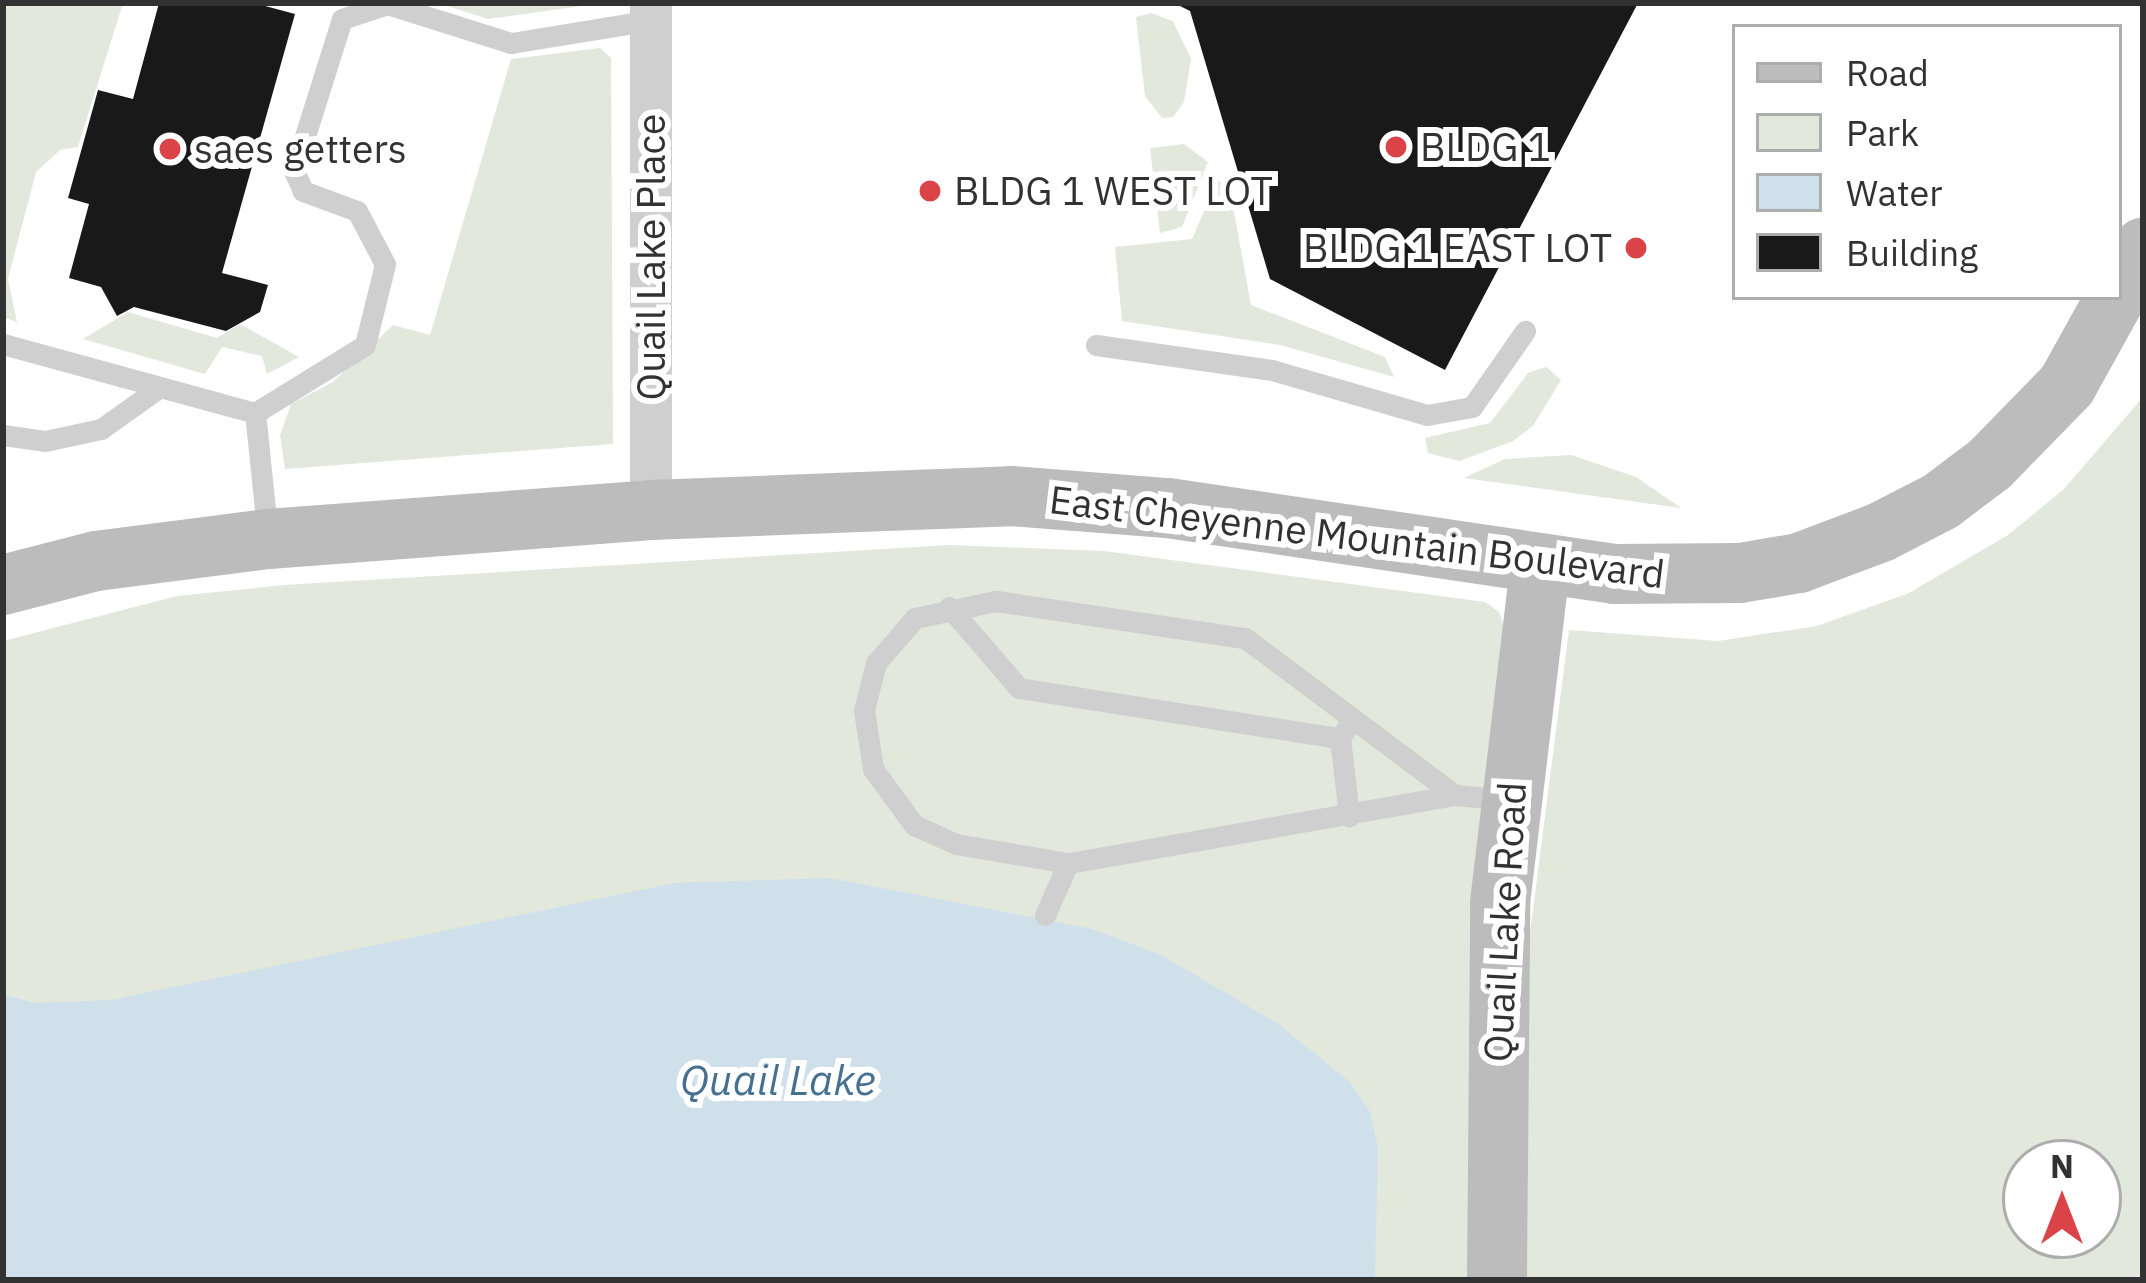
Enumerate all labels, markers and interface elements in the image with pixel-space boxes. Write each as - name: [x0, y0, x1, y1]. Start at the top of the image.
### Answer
- legend: [1732, 24, 2122, 300]
- text: Road: [1846, 49, 1929, 96]
- text: Park: [1846, 109, 1919, 156]
- street label: Quail Lake Place: [628, 114, 674, 400]
- place label: BLDG 1: [1420, 124, 1551, 170]
- place label: saes getters: [194, 126, 407, 172]
- marker: BLDG 1: [1383, 134, 1409, 160]
- marker: saes getters: [157, 136, 183, 162]
- place label: BLDG 1 WEST LOT: [954, 168, 1273, 214]
- text: Water: [1846, 169, 1942, 216]
- marker: BLDG 1 WEST LOT: [917, 178, 943, 204]
- place label: BLDG 1 EAST LOT: [1303, 225, 1612, 271]
- text: Building: [1846, 229, 1978, 276]
- marker: BLDG 1 EAST LOT: [1623, 235, 1649, 261]
- street label: East Cheyenne Mountain Boulevard: [1047, 476, 1667, 598]
- street label: Quail Lake Road: [1474, 781, 1536, 1063]
- water label: Quail Lake: [680, 1055, 876, 1105]
- north arrow: [2002, 1139, 2122, 1259]
- text: N: [2050, 1144, 2074, 1187]

